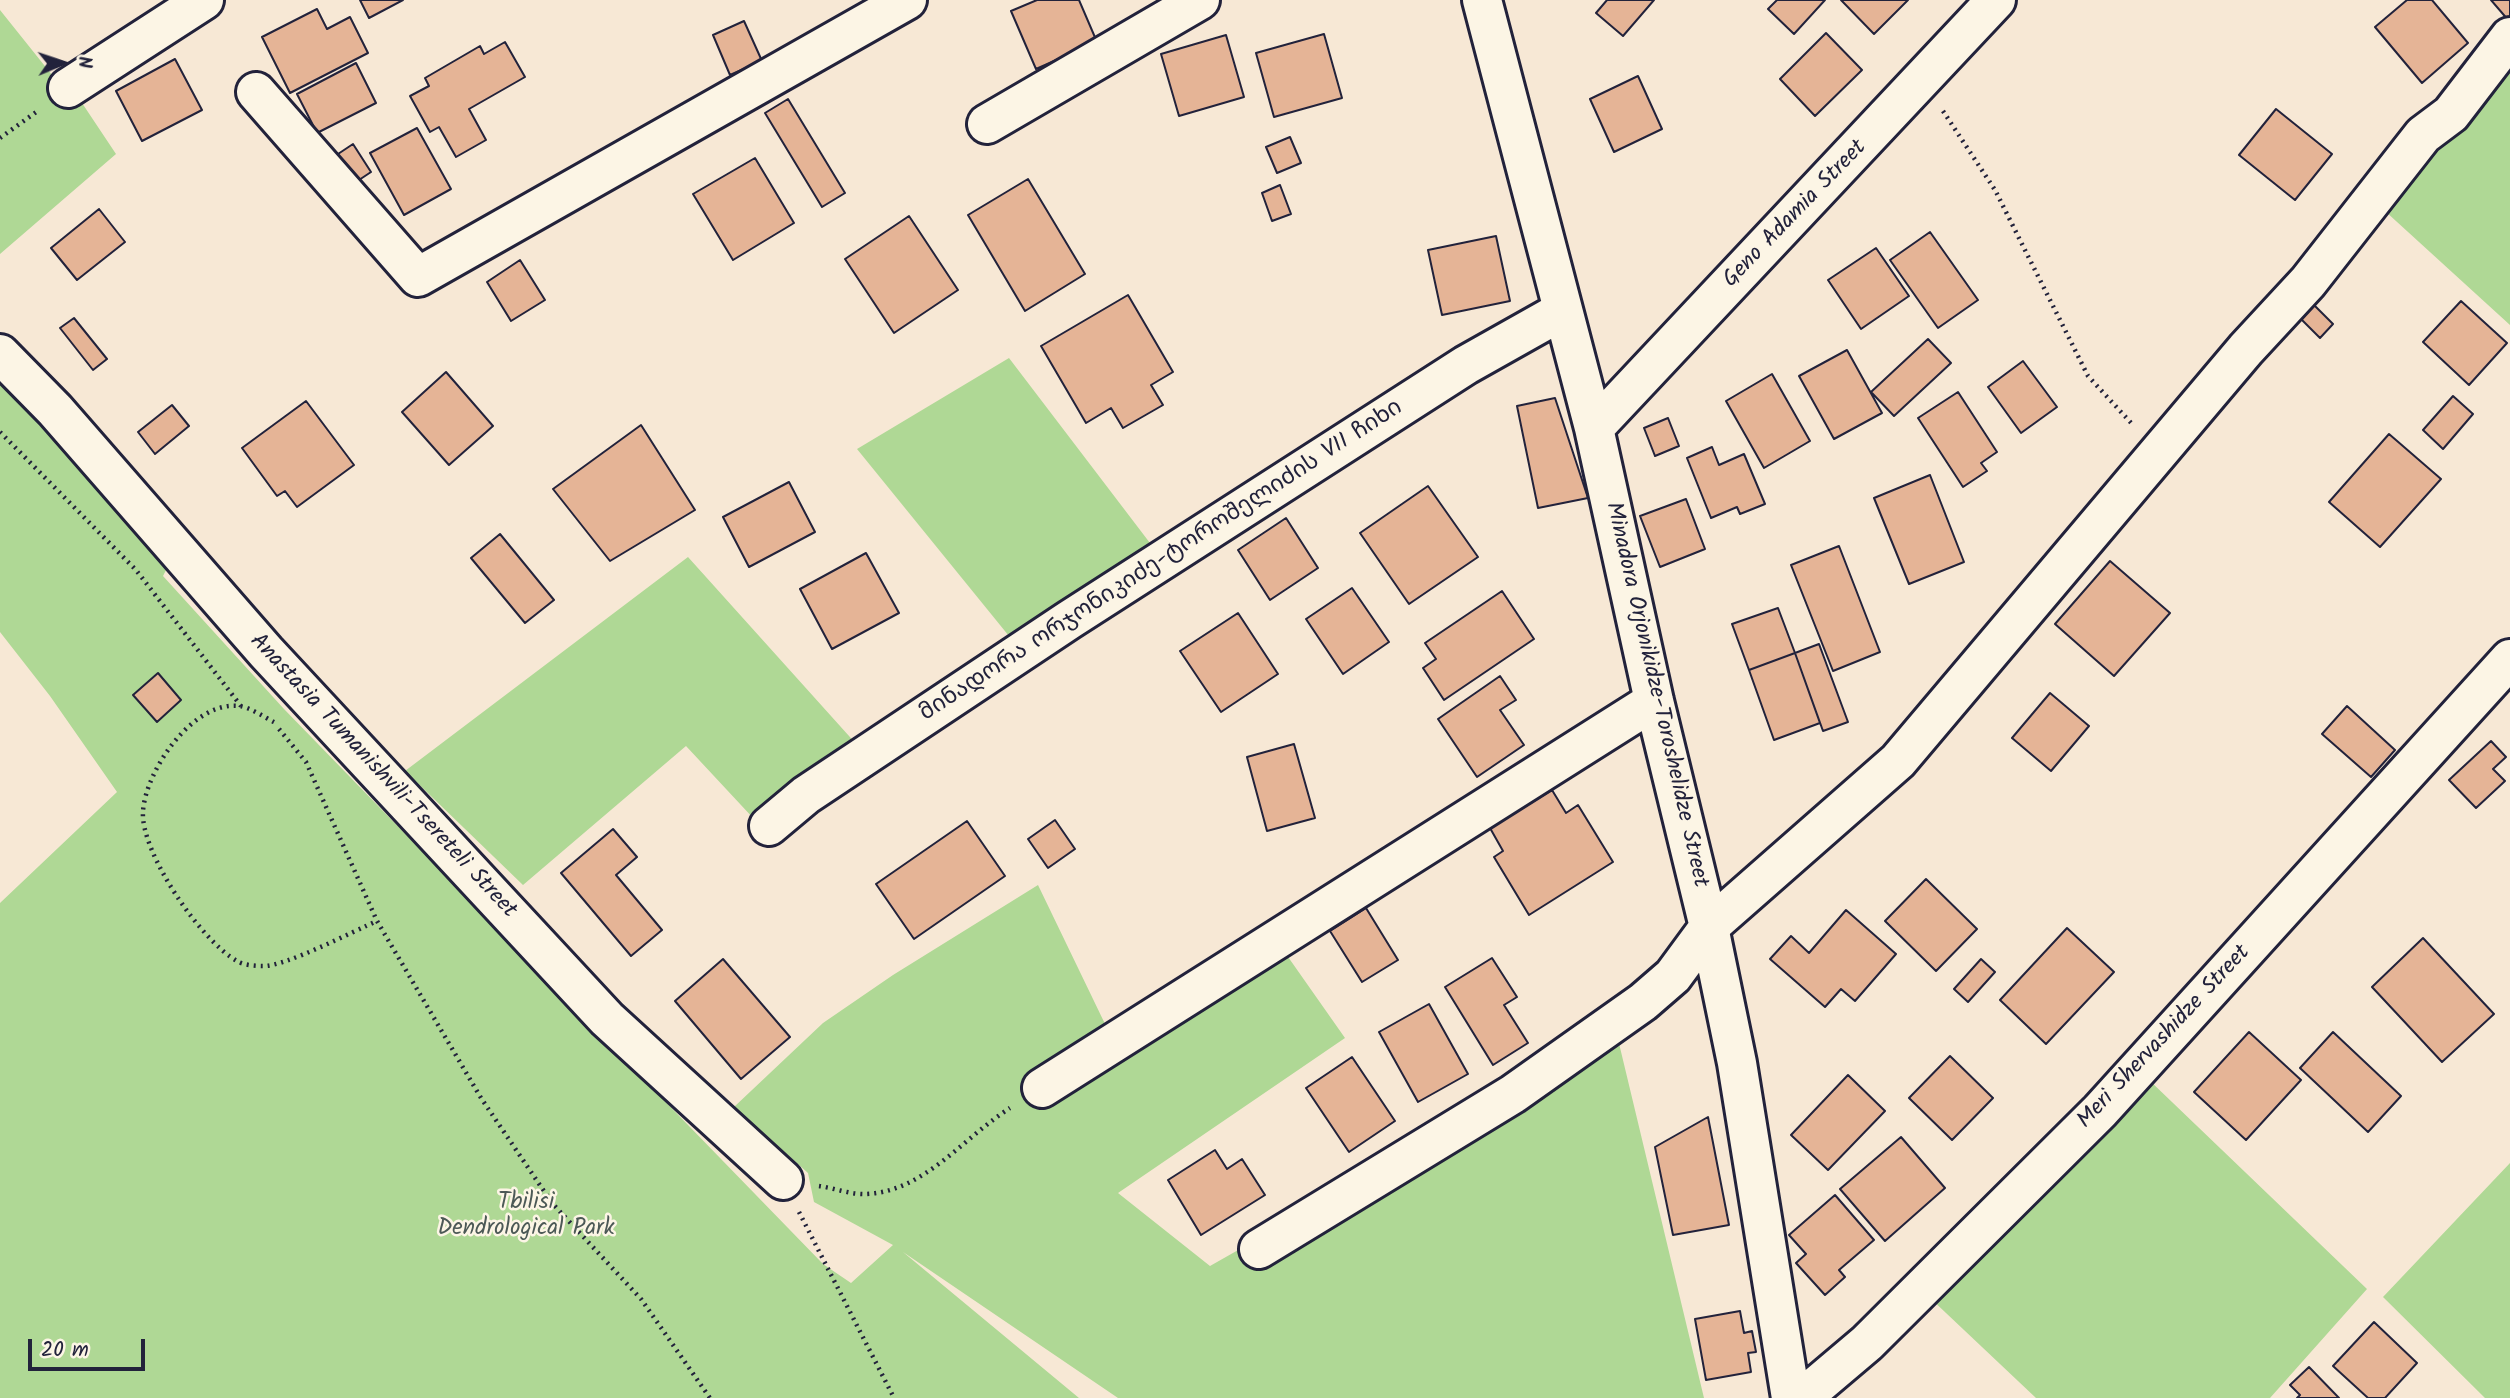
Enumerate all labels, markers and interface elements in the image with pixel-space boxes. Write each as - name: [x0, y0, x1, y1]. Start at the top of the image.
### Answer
- north arrow: [28, 28, 98, 98]
- text: N: [69, 56, 99, 69]
- street label: Geno Adamia Street: [1718, 135, 1874, 295]
- street label: მინადორა ორჯონიკიძე-ტოროშელიძის VII ჩიხი: [915, 395, 1409, 729]
- street label: Minadora Orjonikidze-Toroshelidze Street: [1597, 500, 1713, 890]
- street label: Anastasia Tumanishvili-Tsereteli Street: [243, 629, 521, 925]
- street label: Meri Shervashidze Street: [2073, 940, 2257, 1136]
- park label: Tbilisi Dendrological Park: [438, 1190, 614, 1244]
- scale bar: [32, 1324, 149, 1368]
- text: 20 m: [41, 1334, 89, 1367]

